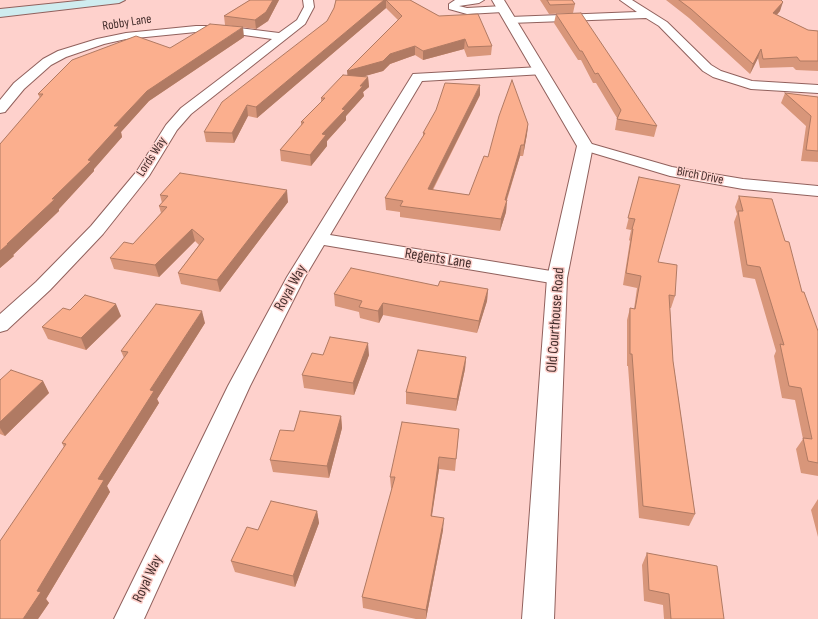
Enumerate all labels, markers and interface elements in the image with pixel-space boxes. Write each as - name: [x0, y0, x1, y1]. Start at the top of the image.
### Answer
- street label: Robby Lane: [101, 11, 153, 35]
- street label: Lords Way: [134, 134, 170, 180]
- street label: Birch Drive: [675, 164, 725, 188]
- street label: Regents Lane: [403, 245, 473, 273]
- street label: Royal Way: [271, 262, 311, 314]
- street label: Old Courthouse Road: [543, 267, 569, 373]
- street label: Royal Way: [129, 552, 167, 606]

